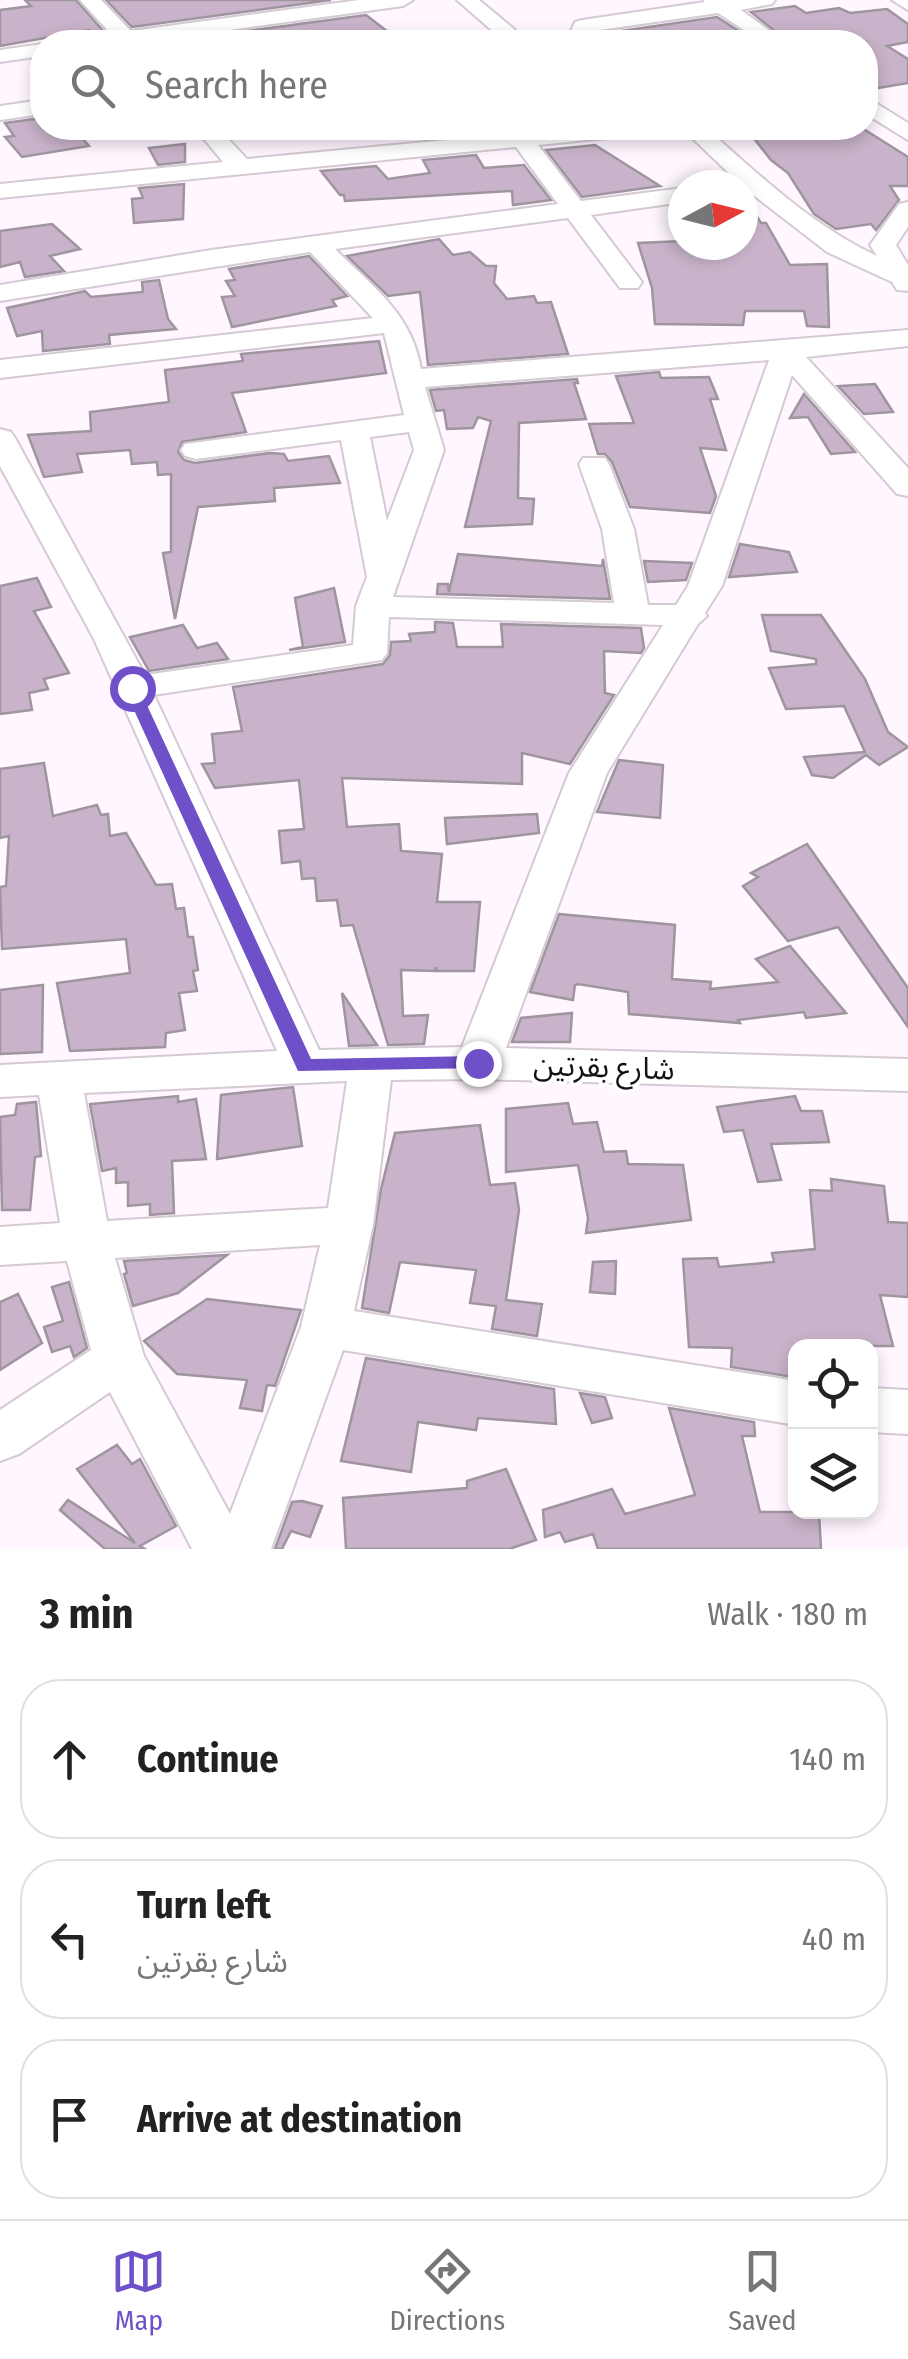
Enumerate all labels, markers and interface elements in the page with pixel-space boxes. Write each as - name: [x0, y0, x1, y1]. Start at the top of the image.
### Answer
- search box: [30, 30, 878, 140]
- icon: search: [65, 58, 120, 113]
- text: Search here: [145, 62, 328, 108]
- north arrow: [668, 170, 758, 260]
- route start: [110, 666, 156, 712]
- route end: [456, 1041, 502, 1087]
- street label: شارع بقرتين: [533, 1047, 675, 1091]
- map controls: [788, 1339, 878, 1519]
- button: locate: [788, 1339, 878, 1429]
- button: layers: [788, 1429, 878, 1519]
- text: 3 min: [40, 1589, 134, 1639]
- text: Walk · 180 m: [707, 1595, 868, 1633]
- icon: ahead: [42, 1732, 97, 1787]
- text: Continue: [137, 1736, 278, 1782]
- text: 140 m: [789, 1740, 866, 1778]
- text: Turn left: [137, 1882, 271, 1928]
- icon: left: [42, 1912, 97, 1967]
- text: 40 m: [802, 1920, 866, 1958]
- text: شارع بقرتين: [137, 1942, 288, 1980]
- icon: arrive: [42, 2092, 97, 2147]
- text: Arrive at destination: [137, 2096, 462, 2142]
- tab: Map: [111, 2244, 166, 2337]
- tab: Directions: [389, 2244, 505, 2337]
- tab: Saved: [728, 2244, 797, 2337]

